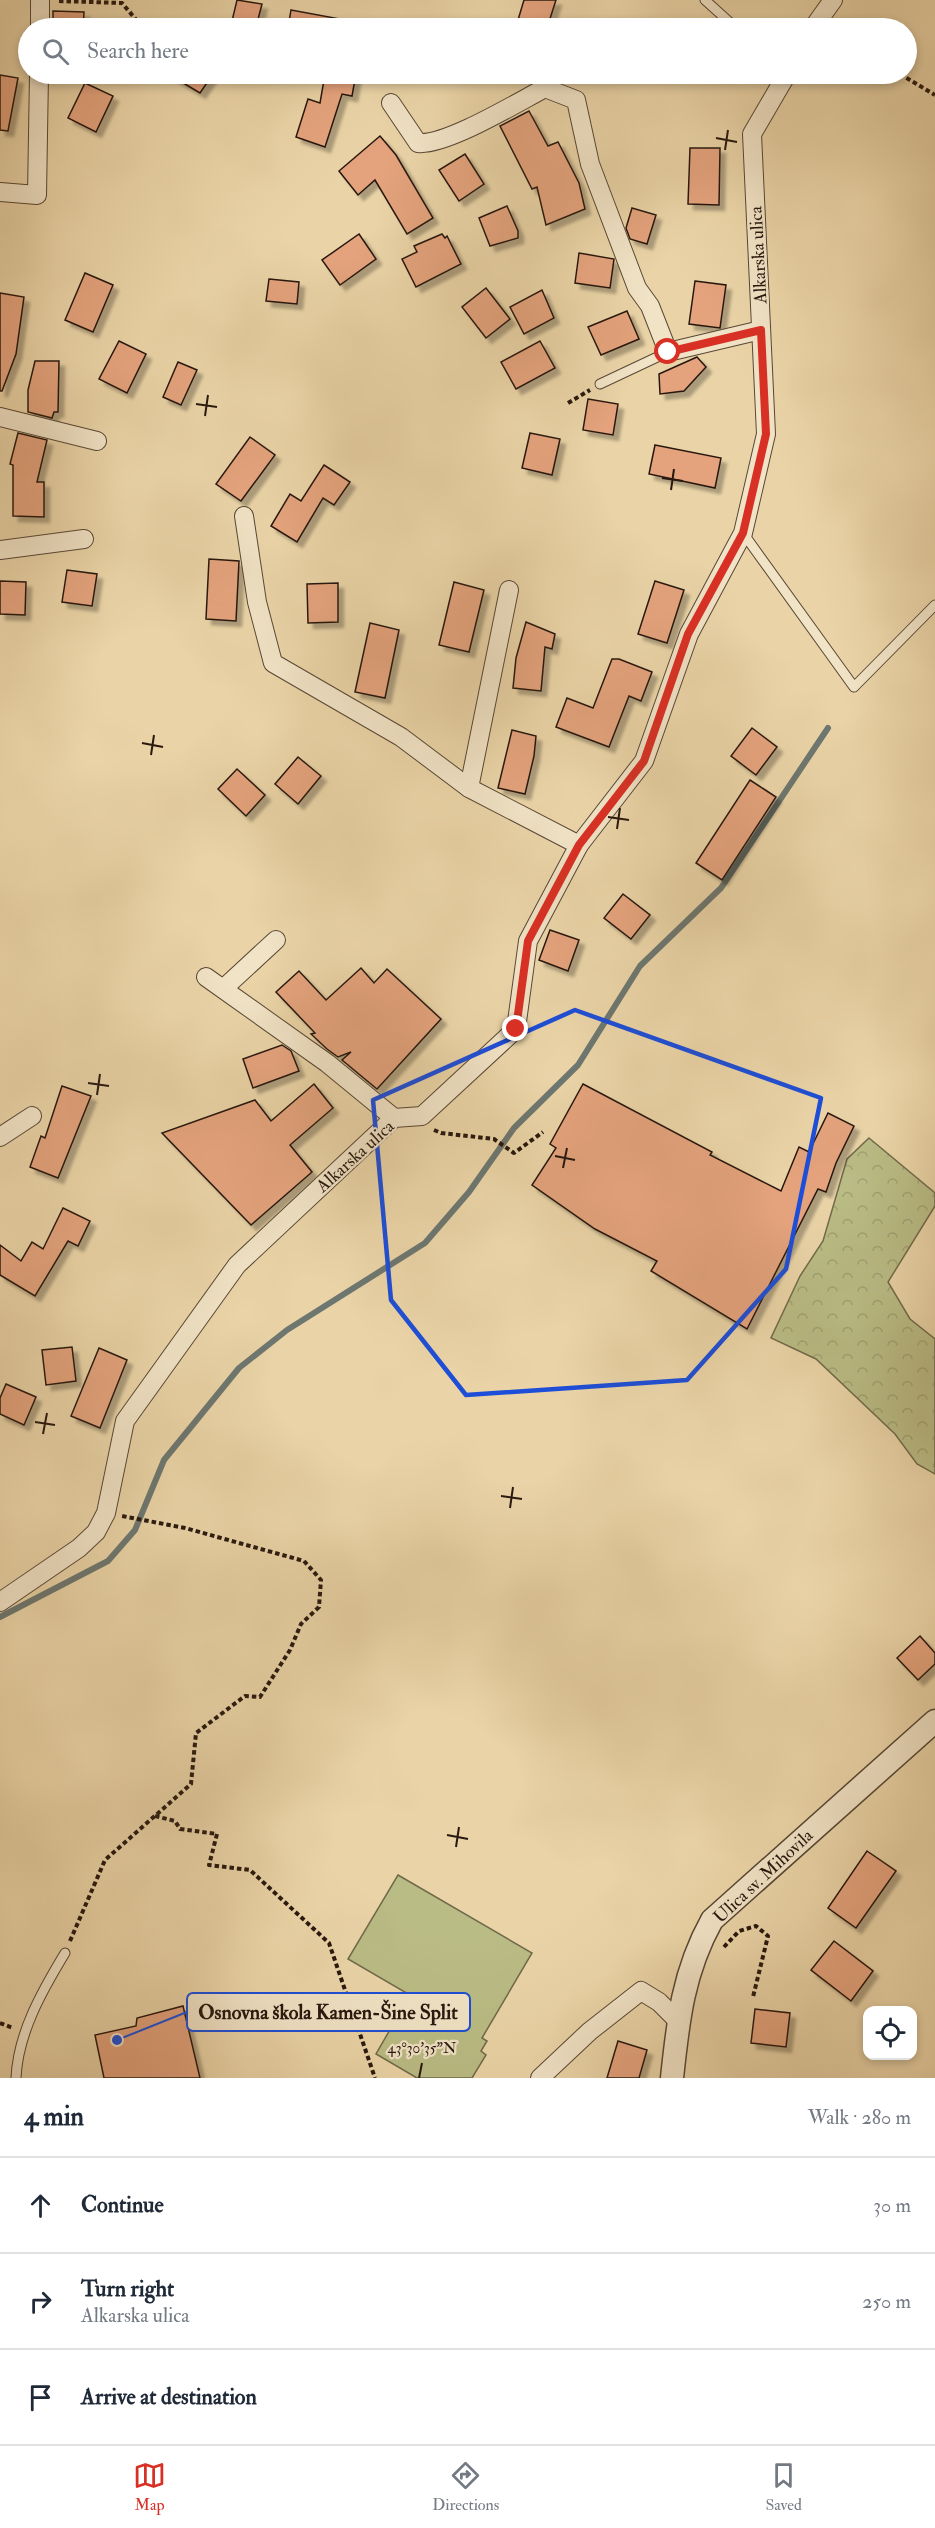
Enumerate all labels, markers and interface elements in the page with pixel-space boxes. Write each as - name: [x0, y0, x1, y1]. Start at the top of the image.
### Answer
- search box: [18, 18, 917, 84]
- icon: search: [39, 35, 72, 68]
- text: Search here: [87, 37, 189, 65]
- street label: Alkarska ulica: [744, 205, 773, 305]
- route start: [654, 338, 680, 364]
- route end: [502, 1015, 528, 1041]
- street label: Alkarska ulica: [311, 1115, 400, 1198]
- street label: Ulica sv. Mihovila: [709, 1824, 819, 1929]
- callout: Osnovna škola Kamen-Šine Split: [187, 1993, 470, 2031]
- text: Osnovna škola Kamen-Šine Split: [198, 1999, 458, 2026]
- map controls: [863, 2006, 917, 2060]
- button: locate: [863, 2006, 917, 2060]
- text: 43°30'35"N: [388, 2039, 457, 2058]
- text: 4 min: [24, 2101, 84, 2133]
- text: Walk · 280 m: [808, 2105, 911, 2130]
- icon: ahead: [24, 2189, 57, 2222]
- text: Continue: [81, 2191, 164, 2219]
- text: 30 m: [873, 2193, 911, 2218]
- text: Turn right: [81, 2275, 174, 2303]
- icon: right: [24, 2285, 57, 2318]
- text: 250 m: [862, 2289, 911, 2314]
- text: Alkarska ulica: [81, 2303, 190, 2328]
- icon: arrive: [24, 2381, 57, 2414]
- text: Arrive at destination: [81, 2383, 257, 2411]
- tab: Map: [133, 2459, 166, 2515]
- tab: Directions: [432, 2459, 499, 2515]
- tab: Saved: [765, 2459, 802, 2515]

